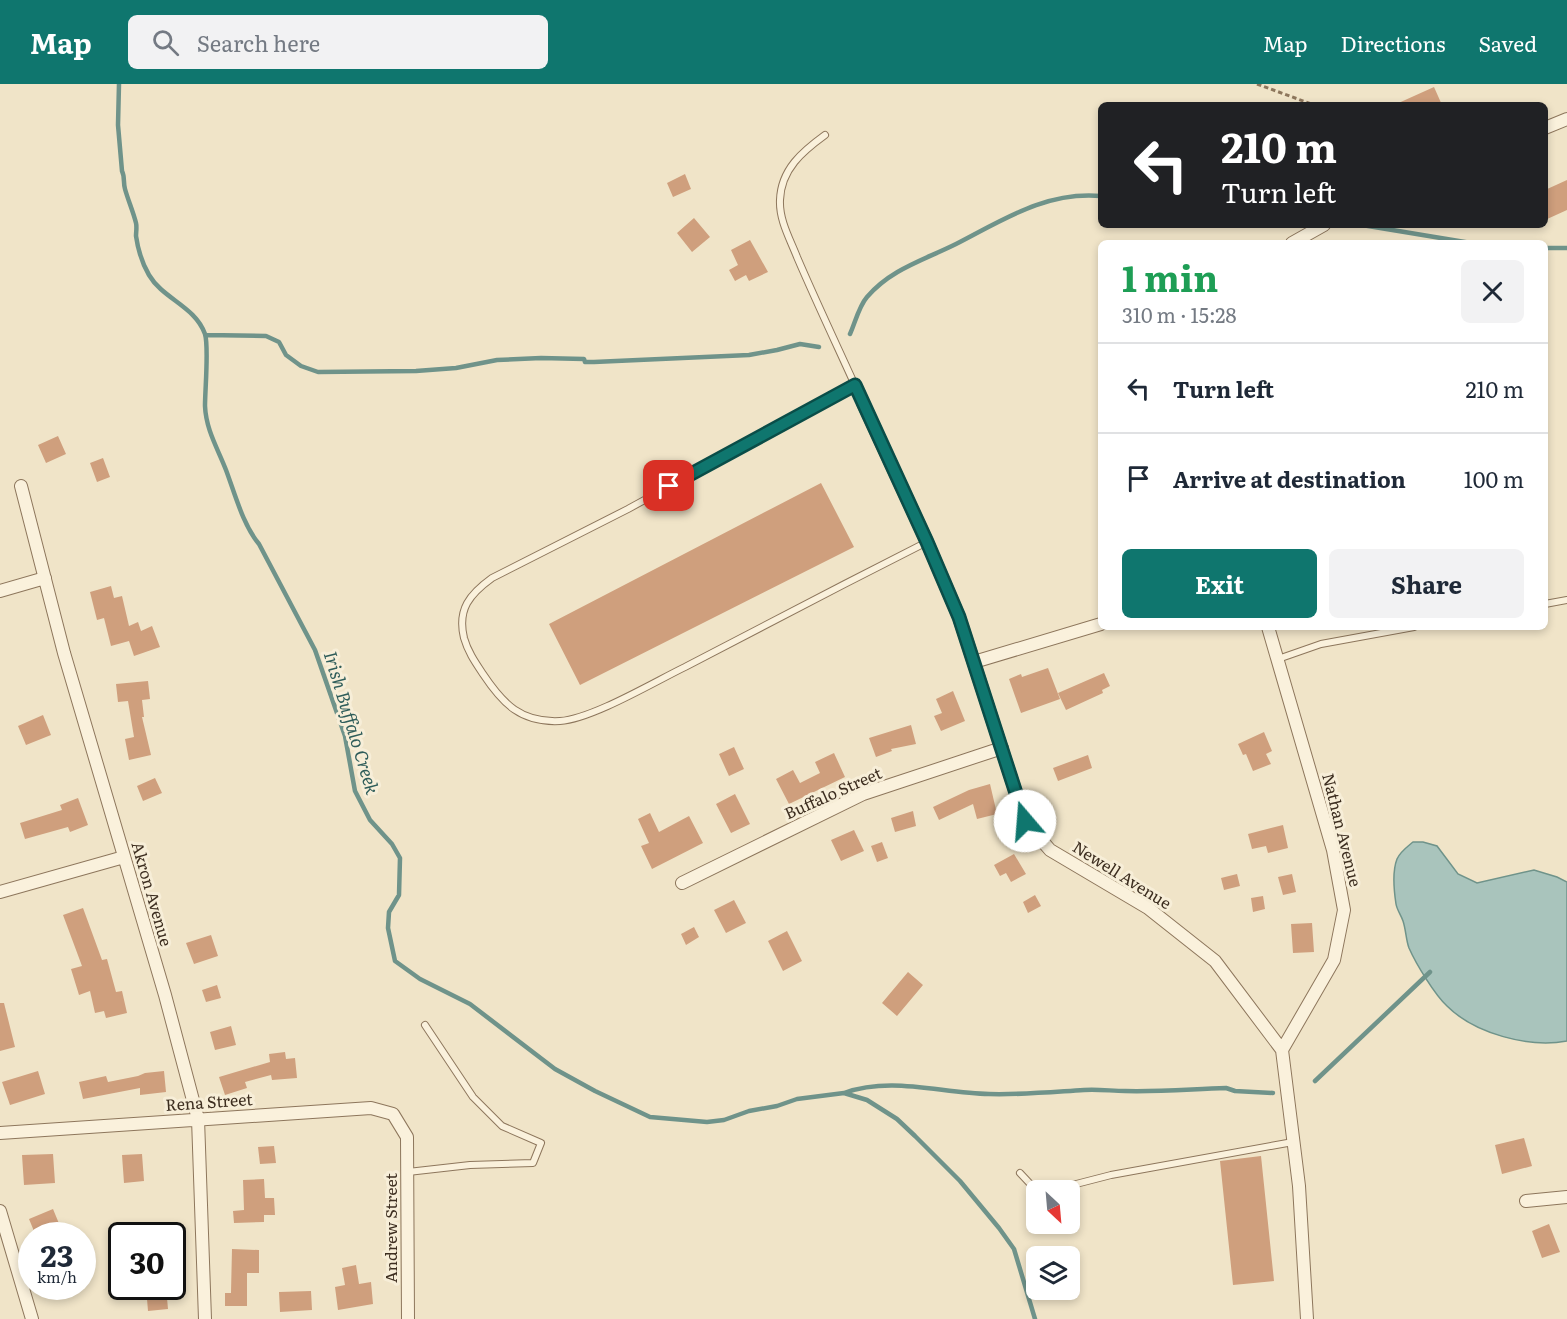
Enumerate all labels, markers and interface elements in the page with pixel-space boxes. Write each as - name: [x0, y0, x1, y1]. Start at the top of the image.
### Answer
- search box: [128, 15, 548, 69]
- text: Map: [30, 21, 92, 63]
- icon: search: [149, 26, 182, 59]
- text: Search here: [197, 26, 320, 59]
- text: Map: [1263, 27, 1308, 58]
- text: Directions: [1341, 27, 1446, 58]
- text: Saved: [1479, 27, 1537, 58]
- text: 210 m: [1221, 114, 1337, 176]
- icon: left: [1122, 126, 1200, 204]
- text: Turn left: [1221, 171, 1336, 211]
- text: 1 min: [1122, 250, 1218, 303]
- button: close: [1461, 260, 1524, 323]
- text: 310 m · 15:28: [1122, 299, 1237, 329]
- icon: left: [1122, 372, 1155, 405]
- text: Turn left: [1173, 372, 1274, 405]
- text: 210 m: [1465, 372, 1524, 405]
- pin: [643, 460, 694, 511]
- icon: arrive: [1122, 462, 1155, 495]
- text: Arrive at destination: [1173, 462, 1406, 495]
- text: 100 m: [1464, 462, 1524, 495]
- icon: arrive: [652, 469, 685, 502]
- button: Exit: [1122, 549, 1317, 618]
- button: Share: [1329, 549, 1524, 618]
- water label: Irish Buffalo Creek: [318, 648, 387, 798]
- street label: Buffalo Street: [780, 760, 886, 824]
- street label: Nathan Avenue: [1317, 770, 1369, 889]
- position arrow: [993, 789, 1057, 853]
- street label: Newell Avenue: [1069, 834, 1177, 914]
- street label: Akron Avenue: [127, 838, 179, 949]
- street label: Rena Street: [164, 1086, 254, 1116]
- street label: Andrew Street: [378, 1172, 402, 1283]
- north arrow: [1026, 1180, 1080, 1234]
- map controls: [1026, 1180, 1080, 1300]
- speed limit sign: 30: [108, 1222, 186, 1300]
- text: 23: [41, 1232, 73, 1276]
- button: layers: [1026, 1246, 1080, 1300]
- text: km/h: [37, 1265, 77, 1288]

